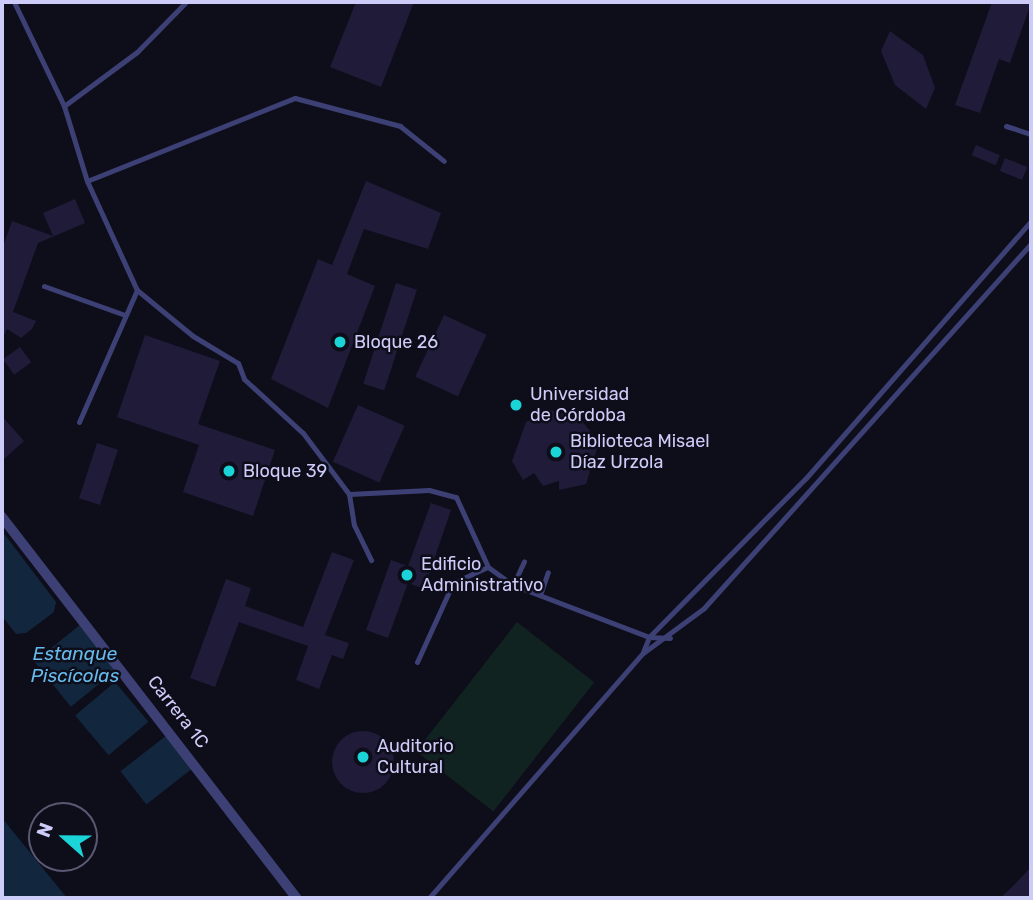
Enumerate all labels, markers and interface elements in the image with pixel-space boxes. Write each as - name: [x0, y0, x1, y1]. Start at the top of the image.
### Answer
- place label: Bloque 26: [354, 331, 438, 353]
- marker: Bloque 26: [332, 334, 348, 350]
- place label: Universidad de Córdoba: [530, 384, 629, 426]
- marker: Universidad de Córdoba: [508, 397, 524, 413]
- place label: Biblioteca Misael Díaz Urzola: [570, 431, 710, 474]
- marker: Biblioteca Misael Díaz Urzola: [548, 444, 564, 460]
- place label: Bloque 39: [243, 460, 327, 482]
- marker: Bloque 39: [221, 463, 237, 479]
- place label: Edificio Administrativo: [421, 554, 543, 596]
- marker: Edificio Administrativo: [399, 567, 415, 583]
- water label: Estanque Piscícolas: [31, 643, 119, 687]
- street label: Carrera 1C: [143, 671, 213, 753]
- place label: Auditorio Cultural: [377, 736, 454, 778]
- marker: Auditorio Cultural: [355, 749, 371, 765]
- north arrow: [28, 802, 98, 872]
- text: N: [32, 820, 58, 841]

